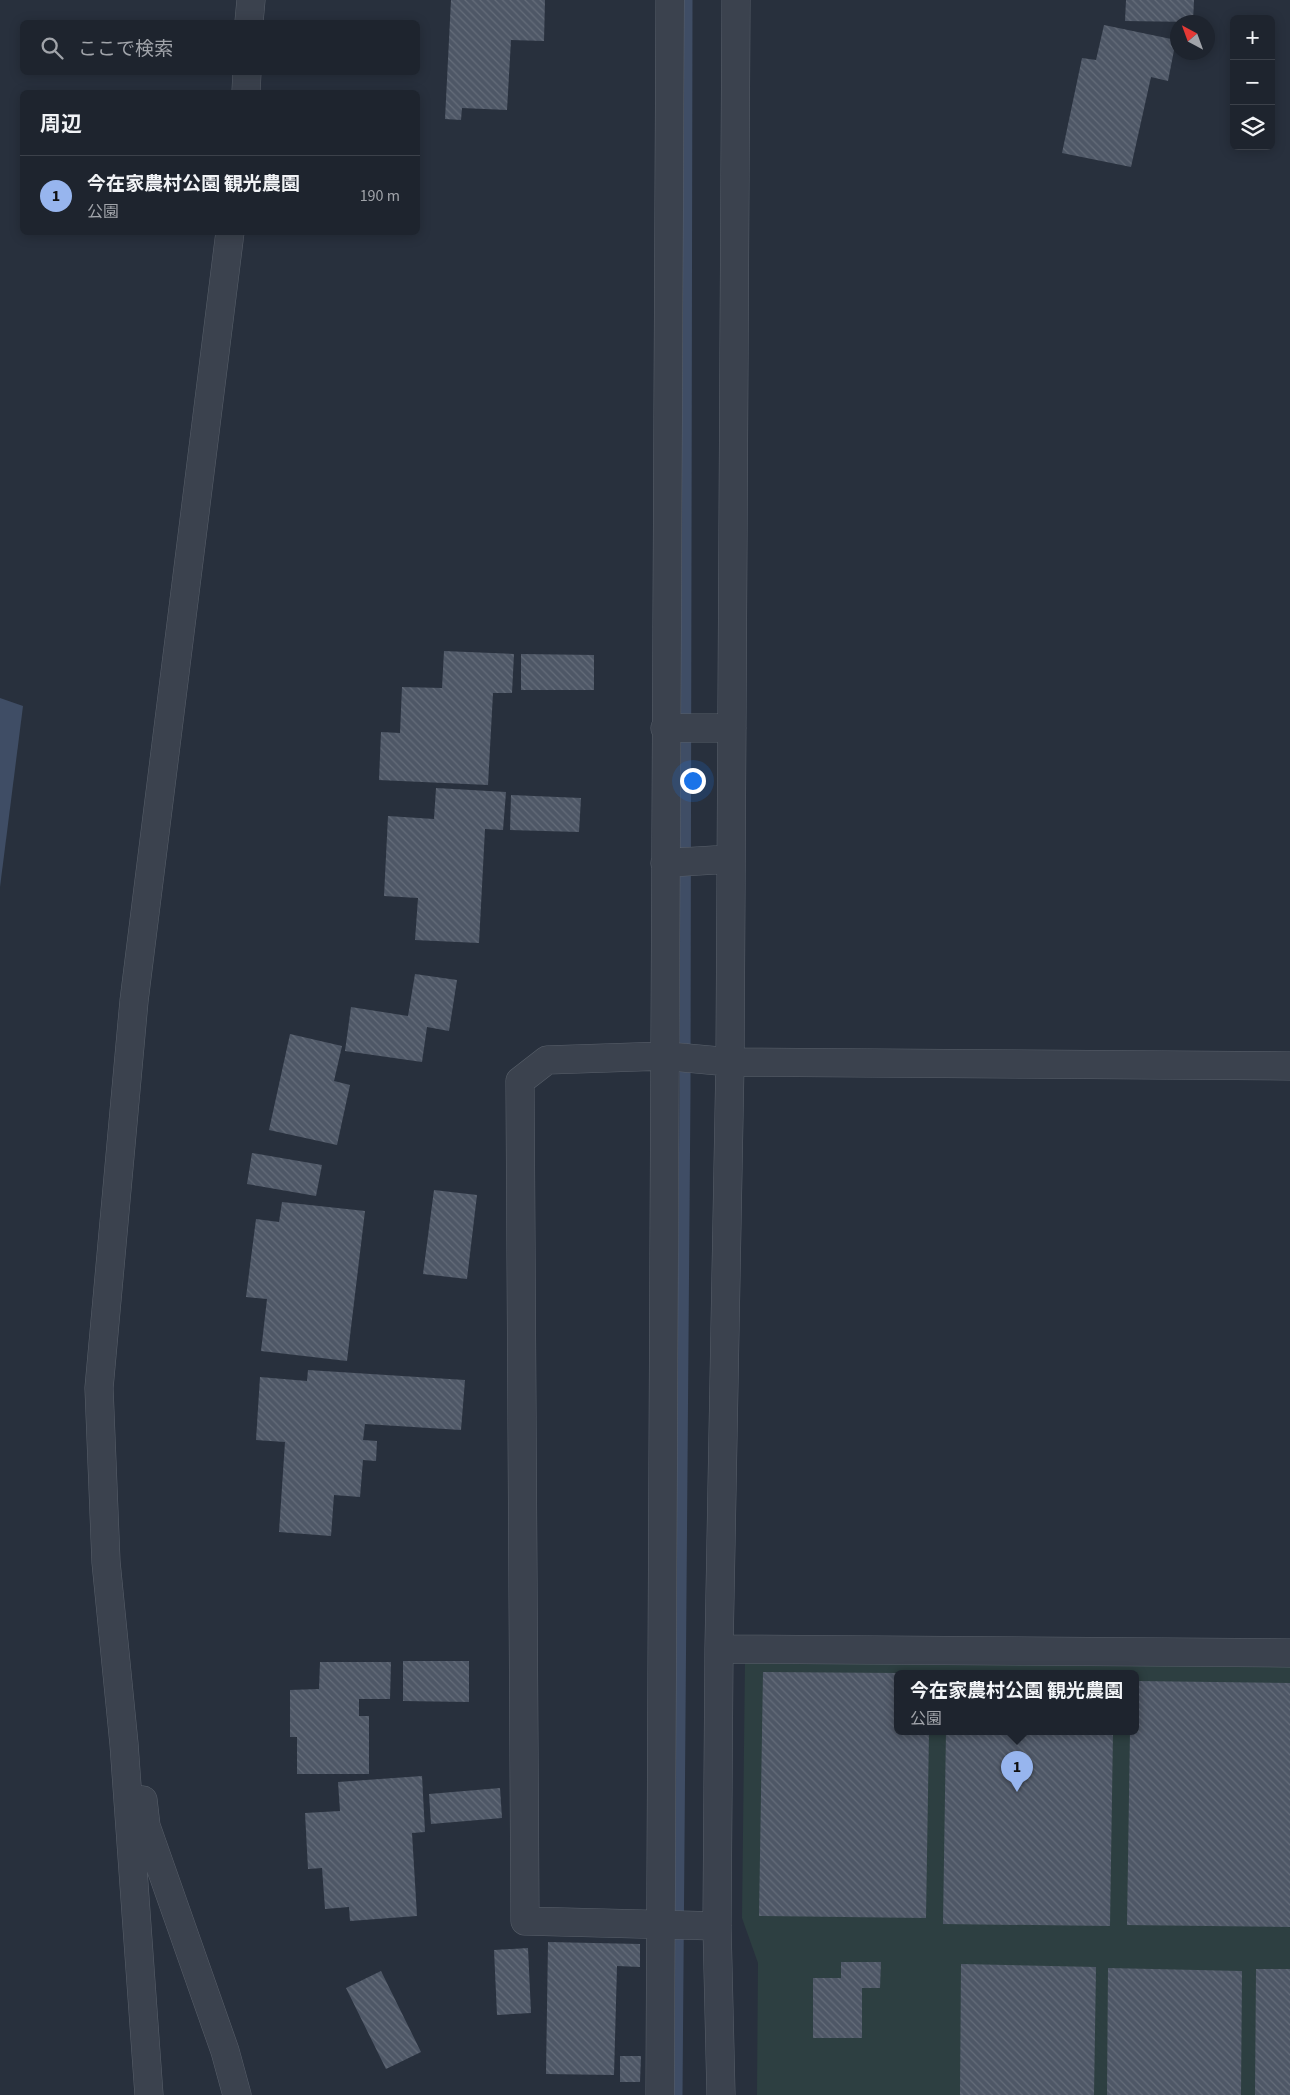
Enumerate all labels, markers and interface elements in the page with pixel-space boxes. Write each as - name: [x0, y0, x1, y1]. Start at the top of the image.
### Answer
- north arrow: [1170, 15, 1215, 60]
- map controls: [1230, 15, 1275, 150]
- button: +: [1230, 15, 1275, 60]
- search box: [20, 20, 420, 75]
- icon: search: [38, 34, 66, 62]
- text: ここで検索: [78, 36, 173, 63]
- button: −: [1230, 60, 1275, 105]
- button: layers: [1230, 105, 1275, 150]
- text: 周辺: [40, 109, 82, 139]
- text: 今在家農村公園 観光農園: [87, 171, 300, 198]
- text: 1: [52, 185, 60, 207]
- text: 190 m: [360, 185, 400, 207]
- text: 公園: [87, 201, 119, 223]
- your location: [680, 768, 706, 794]
- popup: [894, 1670, 1139, 1735]
- text: 今在家農村公園 観光農園: [910, 1678, 1123, 1705]
- text: 公園: [910, 1708, 942, 1730]
- pin: 1: [1001, 1751, 1033, 1792]

